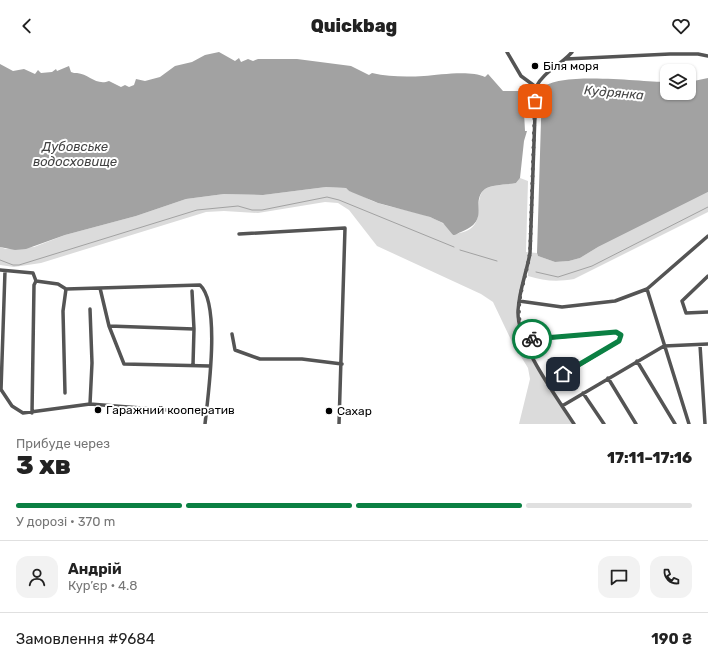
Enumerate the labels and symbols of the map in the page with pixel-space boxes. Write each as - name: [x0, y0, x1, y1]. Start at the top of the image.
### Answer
- place label: Біля моря: [543, 59, 599, 73]
- marker: Біля моря: [530, 61, 540, 71]
- water label: Кудрянка: [583, 82, 645, 103]
- pin: [518, 84, 552, 118]
- water label: Дубовське водосховище: [33, 139, 117, 169]
- courier: [512, 319, 552, 359]
- pin: [546, 357, 580, 391]
- place label: Гаражний кооператив: [106, 403, 235, 417]
- place label: Сахар: [337, 404, 372, 418]
- marker: Гаражний кооператив: [93, 405, 103, 415]
- marker: Сахар: [324, 406, 334, 416]

